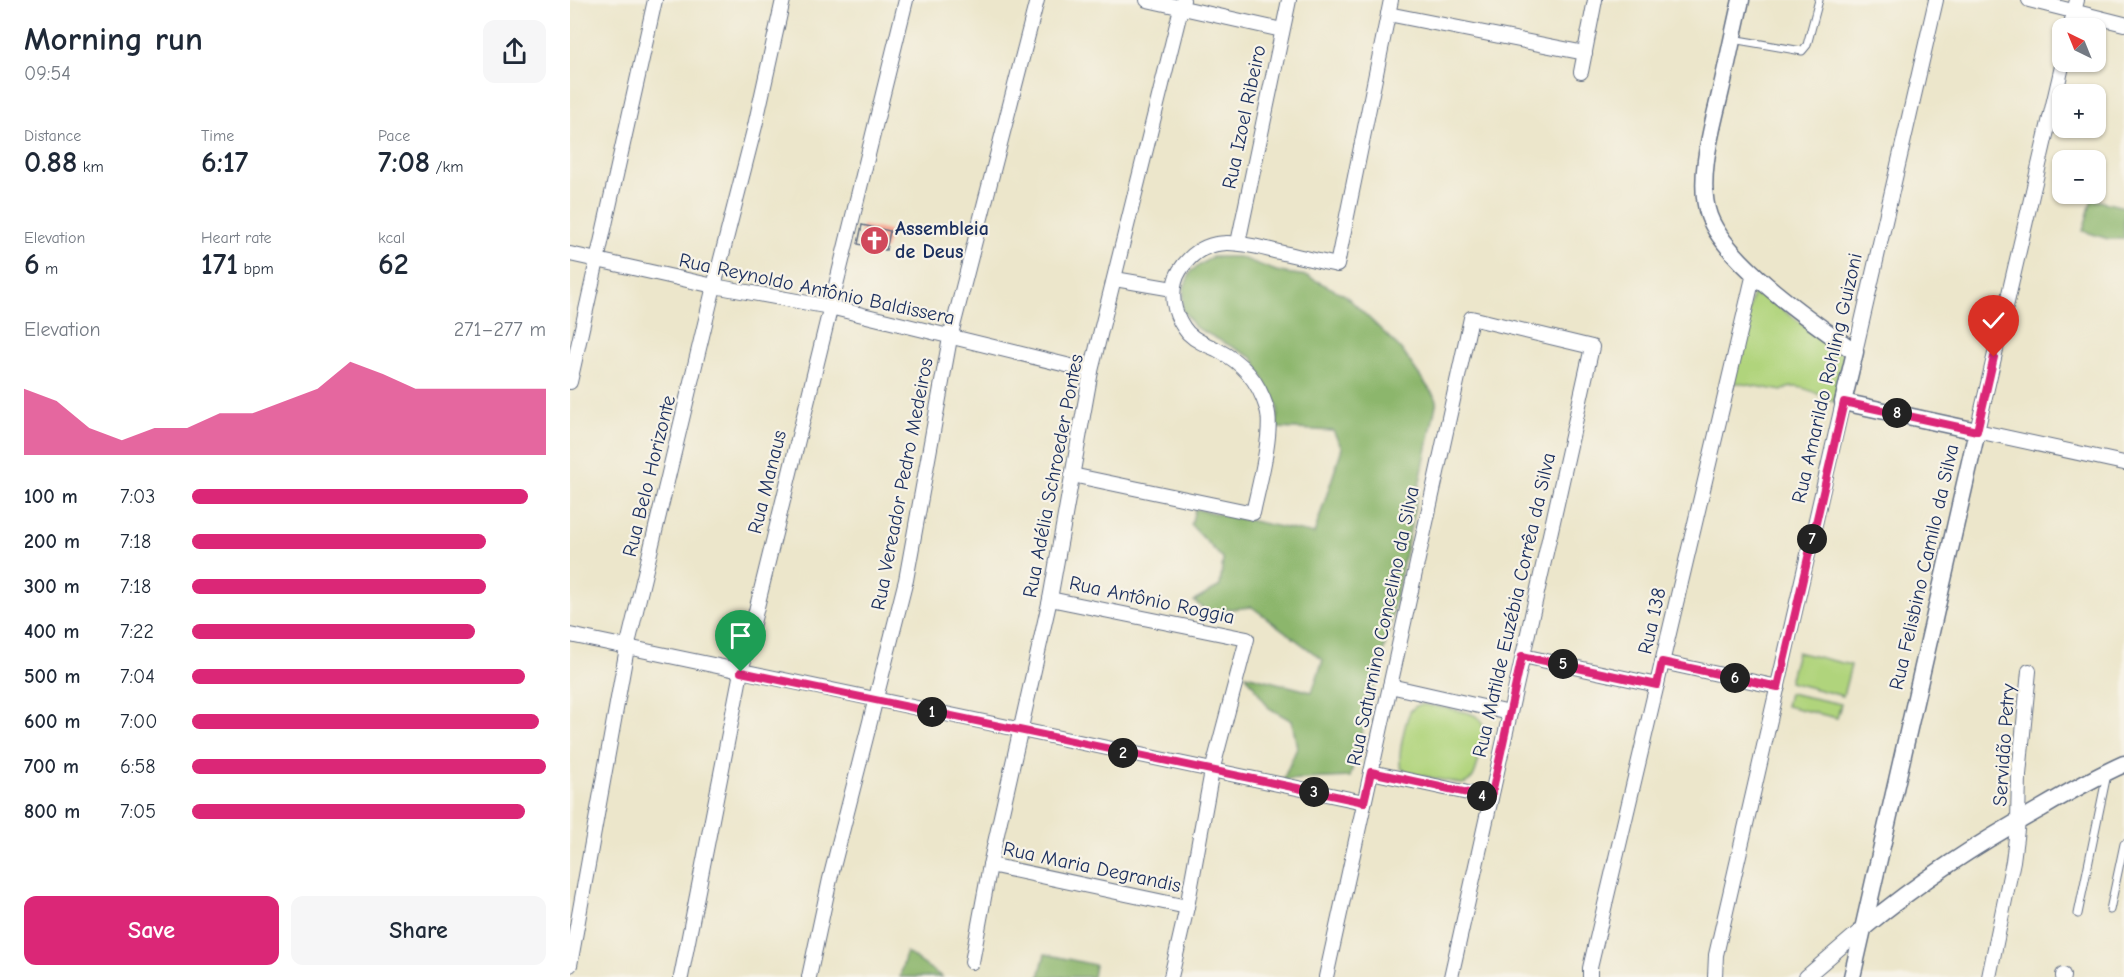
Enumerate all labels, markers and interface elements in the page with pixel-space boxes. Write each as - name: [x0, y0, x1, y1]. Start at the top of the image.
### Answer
- north arrow: [2052, 18, 2106, 72]
- map controls: [2052, 18, 2106, 204]
- text: Morning run: [24, 20, 203, 58]
- button: share: [483, 20, 546, 83]
- street label: Rua Izoel Ribeiro: [1217, 43, 1271, 191]
- text: 09:54: [24, 62, 71, 85]
- button: +: [2052, 84, 2106, 138]
- text: Distance: [24, 127, 81, 145]
- text: Time: [201, 127, 234, 145]
- text: Pace: [378, 127, 410, 145]
- text: 0.88: [24, 145, 77, 180]
- text: 6:17: [201, 145, 248, 180]
- text: 7:08: [378, 145, 430, 180]
- button: −: [2052, 150, 2106, 204]
- text: km: [77, 158, 104, 176]
- text: /km: [430, 158, 464, 176]
- place label: Assembleia de Deus: [895, 217, 989, 263]
- church icon: Assembleia de Deus: [858, 224, 890, 256]
- text: Elevation: [24, 229, 85, 247]
- text: Heart rate: [201, 229, 272, 247]
- text: kcal: [378, 229, 405, 247]
- text: 6: [24, 247, 40, 282]
- text: 171: [201, 247, 238, 282]
- text: 62: [378, 247, 409, 282]
- street label: Rua Reynoldo Antônio Baldissera: [677, 248, 957, 330]
- street label: Rua Amarildo Rohling Guizoni: [1787, 251, 1867, 505]
- text: m: [40, 260, 58, 278]
- text: bpm: [238, 260, 274, 278]
- pin: [1968, 295, 2019, 357]
- icon: check: [1977, 304, 2010, 337]
- text: Elevation: [24, 318, 101, 341]
- text: 271–277 m: [454, 318, 546, 341]
- street label: Rua Adélia Schroeder Pontes: [1018, 352, 1088, 600]
- street label: Rua Vereador Pedro Medeiros: [866, 356, 938, 612]
- street label: Rua Belo Horizonte: [618, 393, 680, 559]
- pin: 8: [1882, 398, 1912, 428]
- text: 8: [1893, 404, 1901, 422]
- street label: Rua Manaus: [743, 428, 791, 536]
- street label: Rua Felisbino Camilo da Silva: [1885, 442, 1963, 692]
- street label: Rua Matilde Euzébia Corrêa da Silva: [1468, 450, 1560, 760]
- street label: Rua Saturnino Concelino da Silva: [1342, 484, 1424, 768]
- text: 100 m: [24, 485, 78, 508]
- text: 7:03: [120, 485, 155, 508]
- pin: 7: [1797, 524, 1827, 554]
- text: 200 m: [24, 530, 80, 553]
- text: 7:18: [120, 530, 151, 553]
- text: 7: [1808, 530, 1816, 548]
- street label: Rua Antônio Roggia: [1067, 571, 1237, 629]
- text: 300 m: [24, 575, 80, 598]
- text: 7:18: [120, 575, 151, 598]
- street label: Rua 138: [1633, 586, 1671, 656]
- pin: [715, 610, 766, 672]
- icon: arrive: [724, 619, 757, 652]
- text: 400 m: [24, 620, 79, 643]
- text: 7:22: [120, 620, 154, 643]
- pin: 5: [1548, 649, 1578, 679]
- text: 5: [1559, 655, 1567, 673]
- pin: 6: [1720, 663, 1750, 693]
- text: 500 m: [24, 665, 81, 688]
- text: 7:04: [120, 665, 155, 688]
- text: 6: [1731, 669, 1739, 687]
- street label: Servidão Petry: [1988, 683, 2020, 807]
- pin: 1: [917, 697, 947, 727]
- text: 1: [929, 703, 935, 721]
- text: 600 m: [24, 710, 80, 733]
- text: 7:00: [120, 710, 157, 733]
- pin: 2: [1108, 738, 1138, 768]
- text: 2: [1119, 744, 1127, 762]
- text: 700 m: [24, 755, 79, 778]
- text: 6:58: [120, 755, 156, 778]
- pin: 3: [1299, 777, 1329, 807]
- pin: 4: [1467, 781, 1497, 811]
- text: 3: [1310, 783, 1318, 801]
- text: 4: [1478, 787, 1486, 805]
- text: 800 m: [24, 800, 80, 823]
- text: 7:05: [120, 800, 156, 823]
- street label: Rua Maria Degrandis: [1001, 837, 1183, 897]
- button: Save: [24, 896, 279, 965]
- button: Share: [291, 896, 546, 965]

